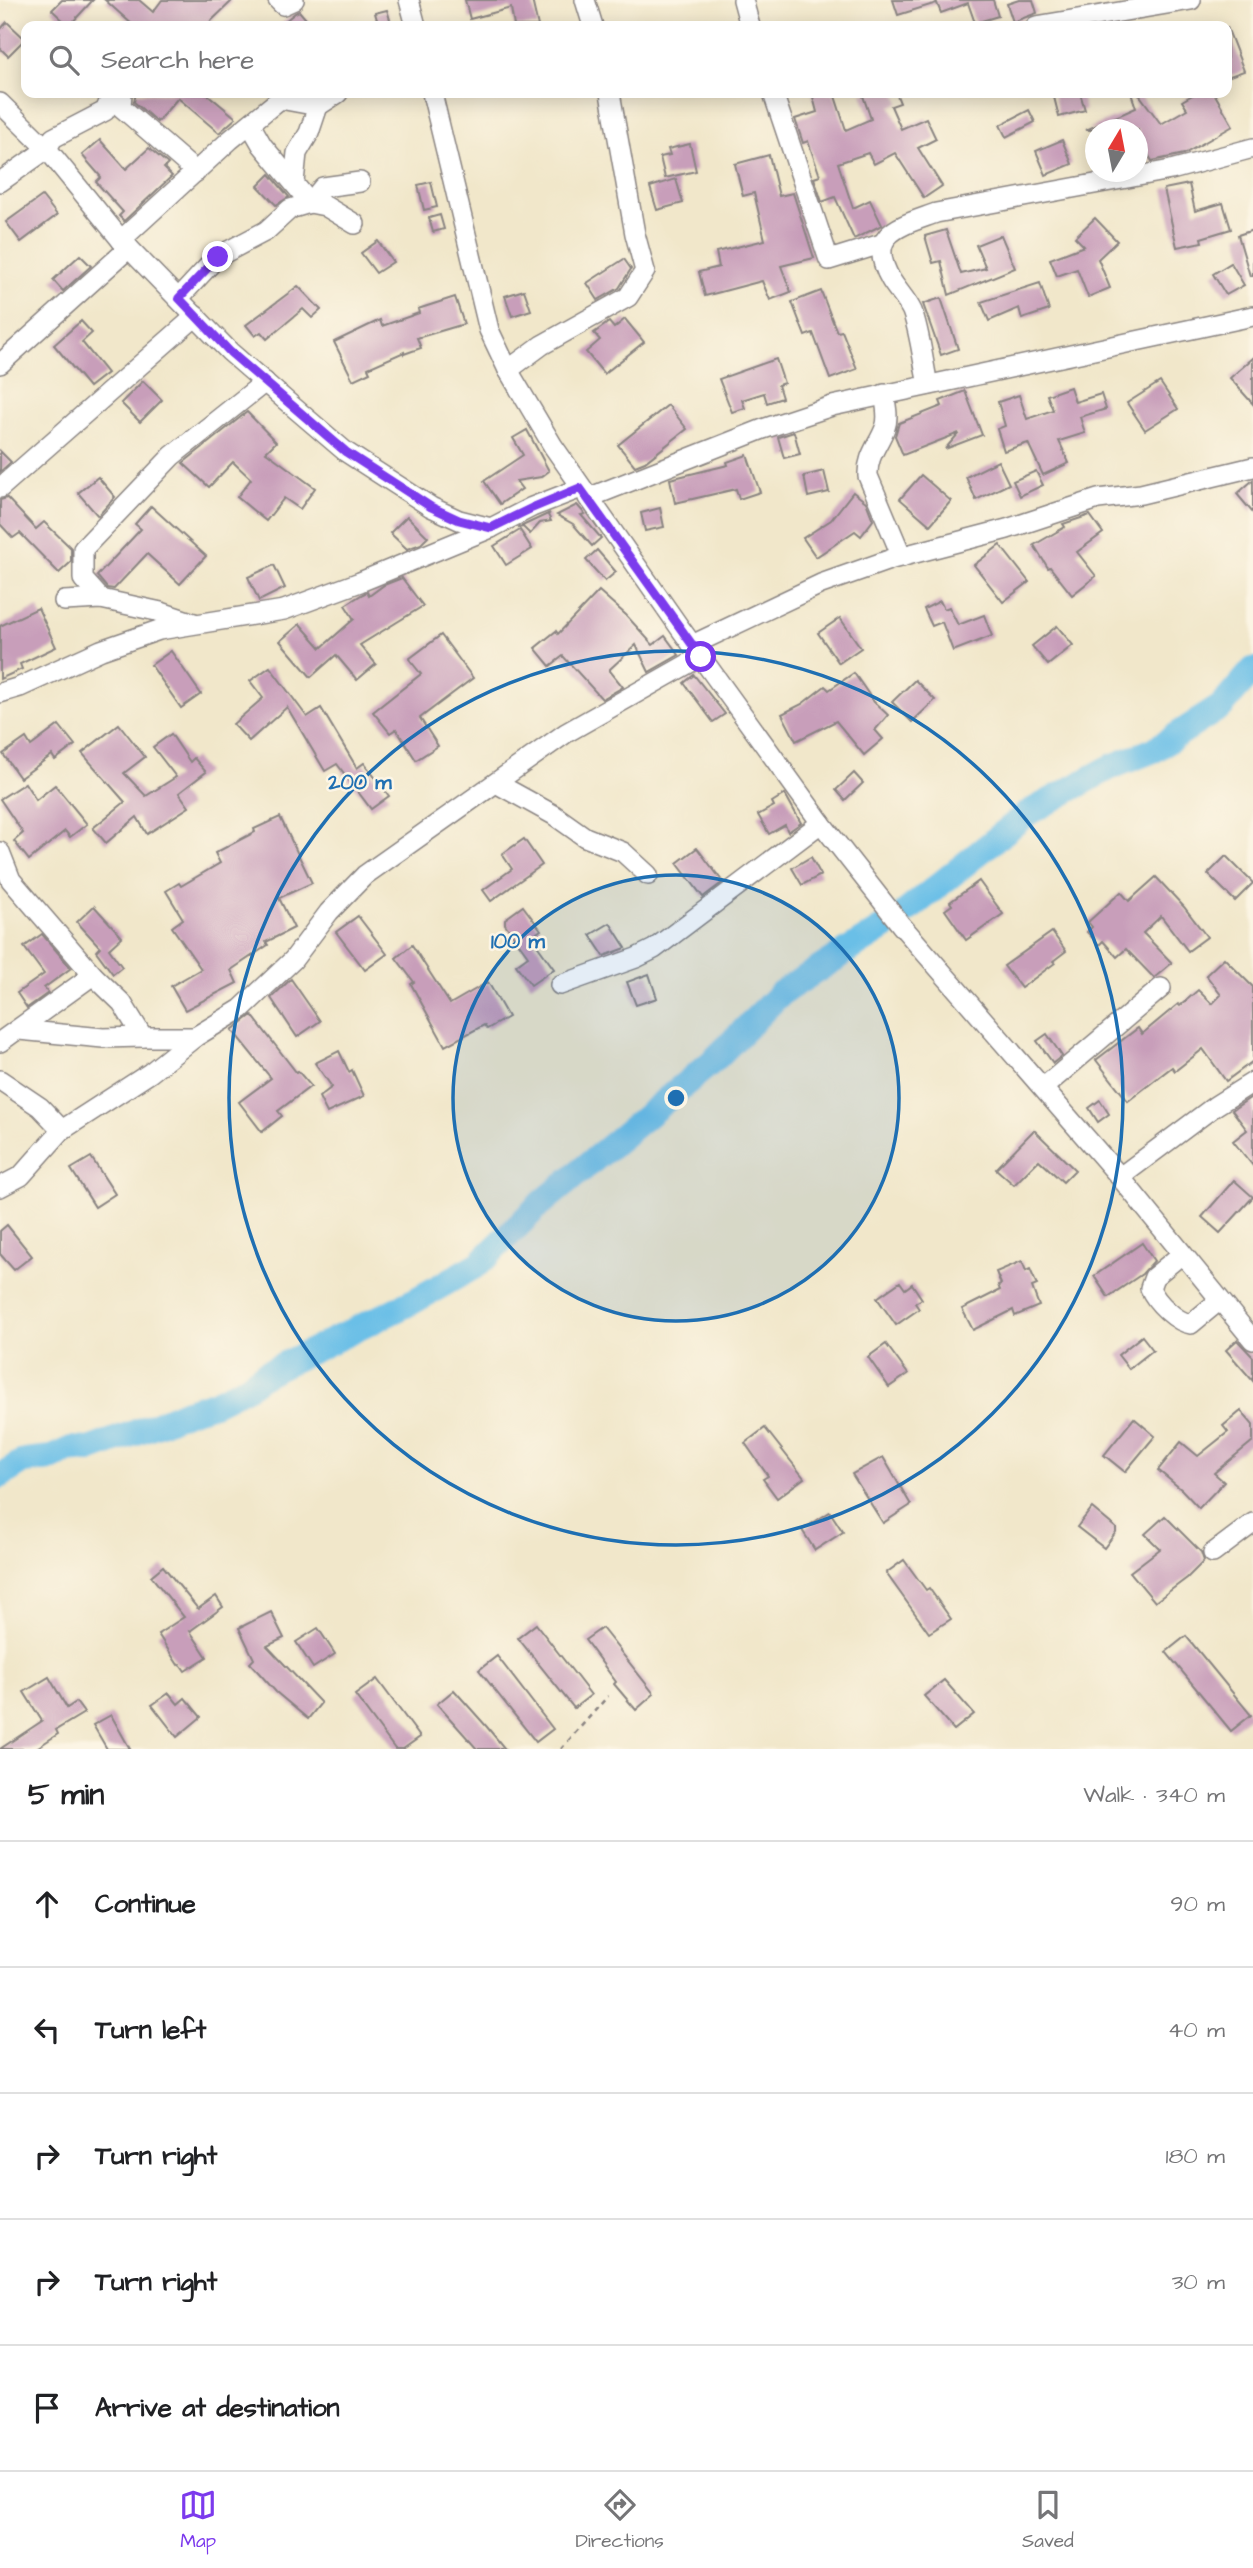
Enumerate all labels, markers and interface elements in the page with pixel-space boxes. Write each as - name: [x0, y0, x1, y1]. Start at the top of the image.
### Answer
- search box: [21, 21, 1232, 98]
- icon: search: [45, 41, 83, 79]
- text: Search here: [101, 42, 254, 78]
- north arrow: [1085, 119, 1148, 182]
- route end: [202, 241, 233, 272]
- route start: [685, 641, 716, 672]
- text: 200 m: [327, 768, 392, 797]
- text: 100 m: [491, 927, 546, 956]
- centre of rings: [664, 1086, 688, 1110]
- text: 5 min: [28, 1774, 104, 1816]
- text: Walk · 340 m: [1083, 1779, 1225, 1811]
- icon: ahead: [28, 1885, 66, 1923]
- text: Continue: [95, 1886, 196, 1922]
- text: 90 m: [1170, 1888, 1225, 1920]
- icon: left: [28, 2011, 66, 2049]
- text: Turn left: [95, 2012, 206, 2048]
- text: 40 m: [1168, 2014, 1225, 2046]
- icon: right: [28, 2137, 66, 2175]
- text: Turn right: [95, 2138, 217, 2174]
- text: 180 m: [1166, 2140, 1225, 2172]
- icon: right: [28, 2263, 66, 2301]
- text: Turn right: [95, 2264, 217, 2300]
- text: 30 m: [1172, 2266, 1225, 2298]
- icon: arrive: [28, 2389, 66, 2427]
- text: Arrive at destination: [95, 2390, 340, 2426]
- tab: Map: [179, 2486, 217, 2555]
- tab: Directions: [575, 2486, 664, 2555]
- tab: Saved: [1022, 2486, 1074, 2555]

